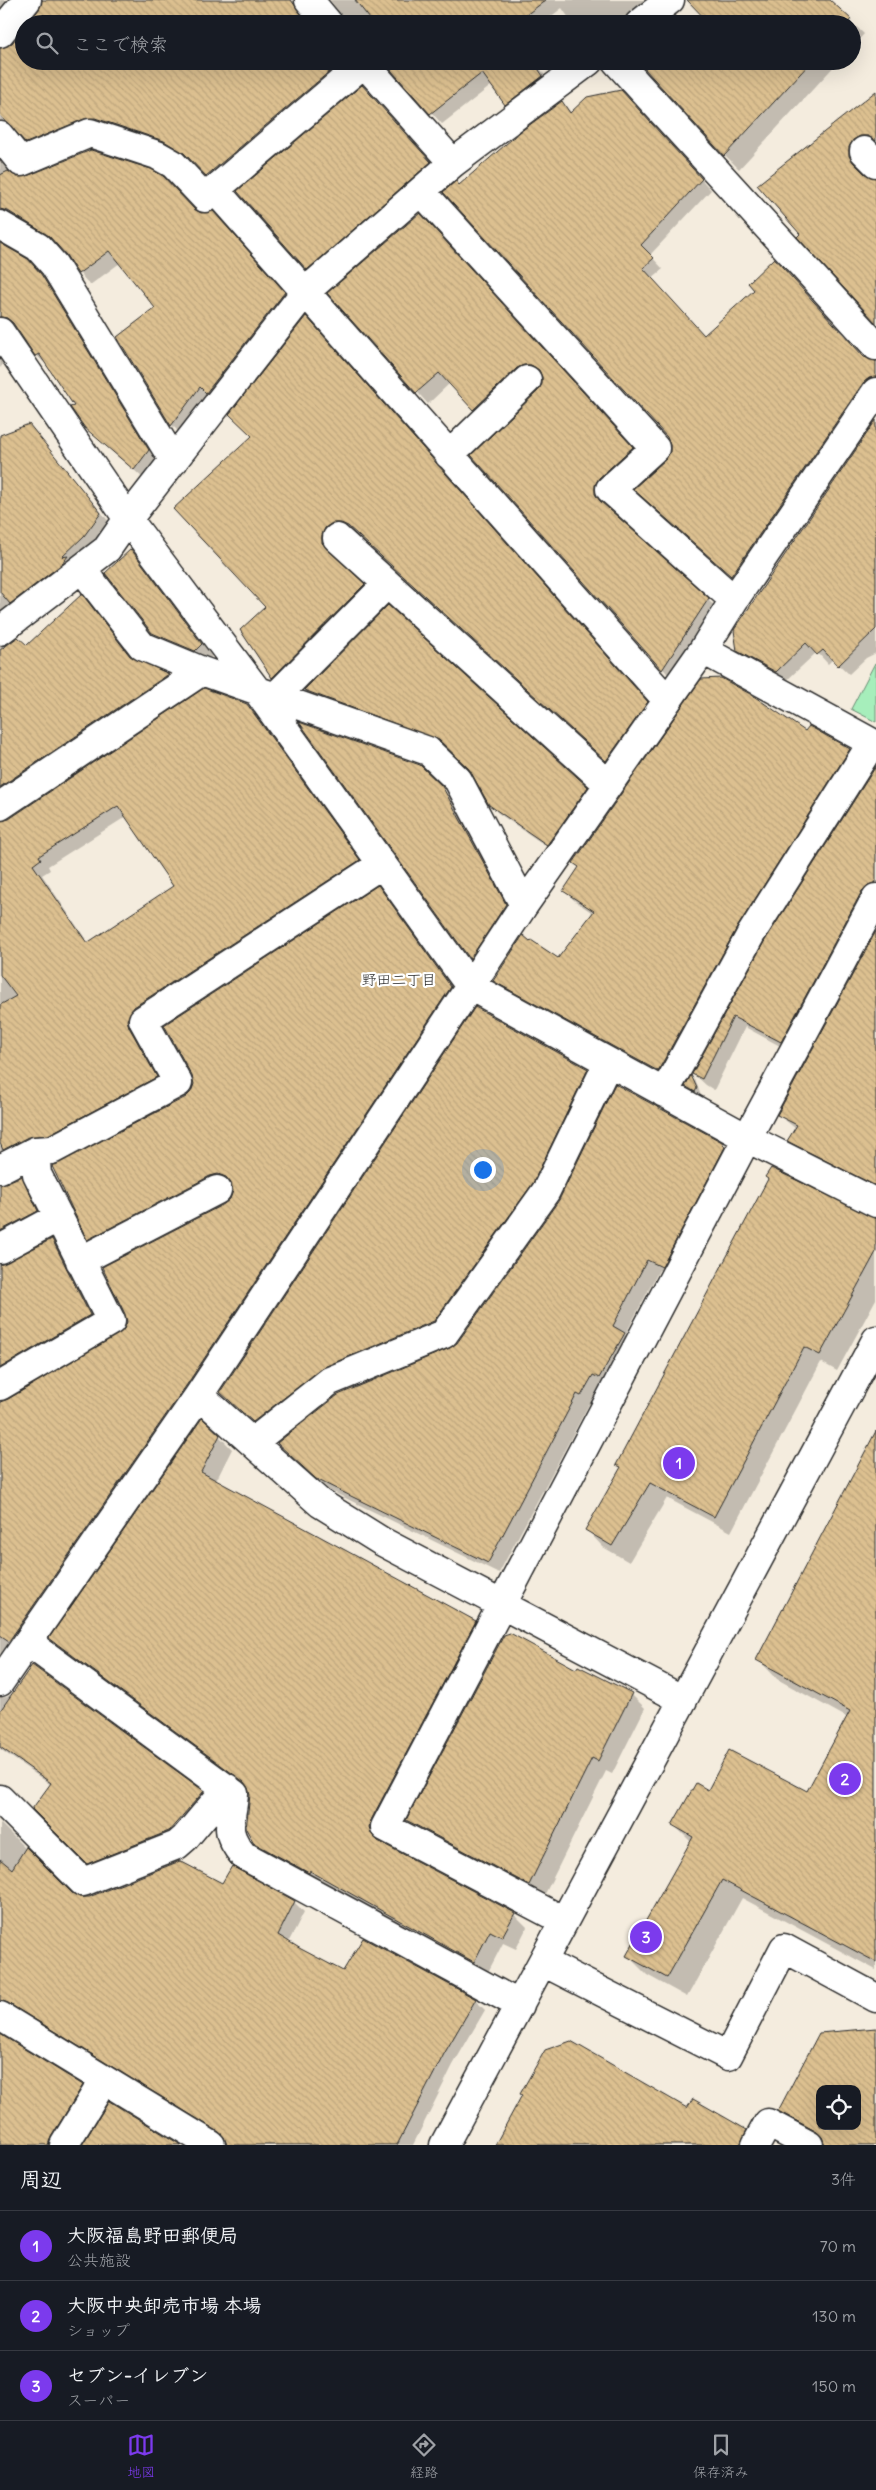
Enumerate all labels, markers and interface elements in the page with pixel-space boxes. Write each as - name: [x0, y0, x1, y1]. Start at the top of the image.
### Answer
- search box: [15, 15, 861, 70]
- icon: search: [33, 29, 61, 57]
- text: ここで検索: [73, 32, 168, 56]
- district label: 野田二丁目: [361, 970, 437, 989]
- your location: [470, 1157, 496, 1183]
- pin: 1: [663, 1444, 695, 1482]
- pin: 2: [829, 1760, 861, 1798]
- pin: 3: [630, 1918, 662, 1956]
- map controls: [816, 2085, 861, 2130]
- button: locate: [816, 2085, 861, 2130]
- text: 周辺: [20, 2166, 62, 2193]
- text: 3件: [831, 2169, 856, 2189]
- text: 大阪福島野田郵便局: [67, 2223, 238, 2247]
- text: 1: [33, 2236, 39, 2256]
- text: 70 m: [820, 2236, 856, 2256]
- text: 公共施設: [67, 2250, 131, 2270]
- text: 大阪中央卸売市場 本場: [67, 2293, 262, 2317]
- text: 2: [32, 2306, 40, 2326]
- text: 130 m: [812, 2306, 856, 2326]
- text: ショップ: [67, 2320, 130, 2340]
- text: セブン-イレブン: [67, 2363, 208, 2387]
- text: 3: [31, 2376, 41, 2396]
- text: 150 m: [812, 2376, 856, 2396]
- text: スーパー: [67, 2390, 130, 2410]
- tab: 地図: [127, 2431, 155, 2481]
- tab: 経路: [410, 2431, 438, 2481]
- tab: 保存済み: [693, 2431, 749, 2481]

